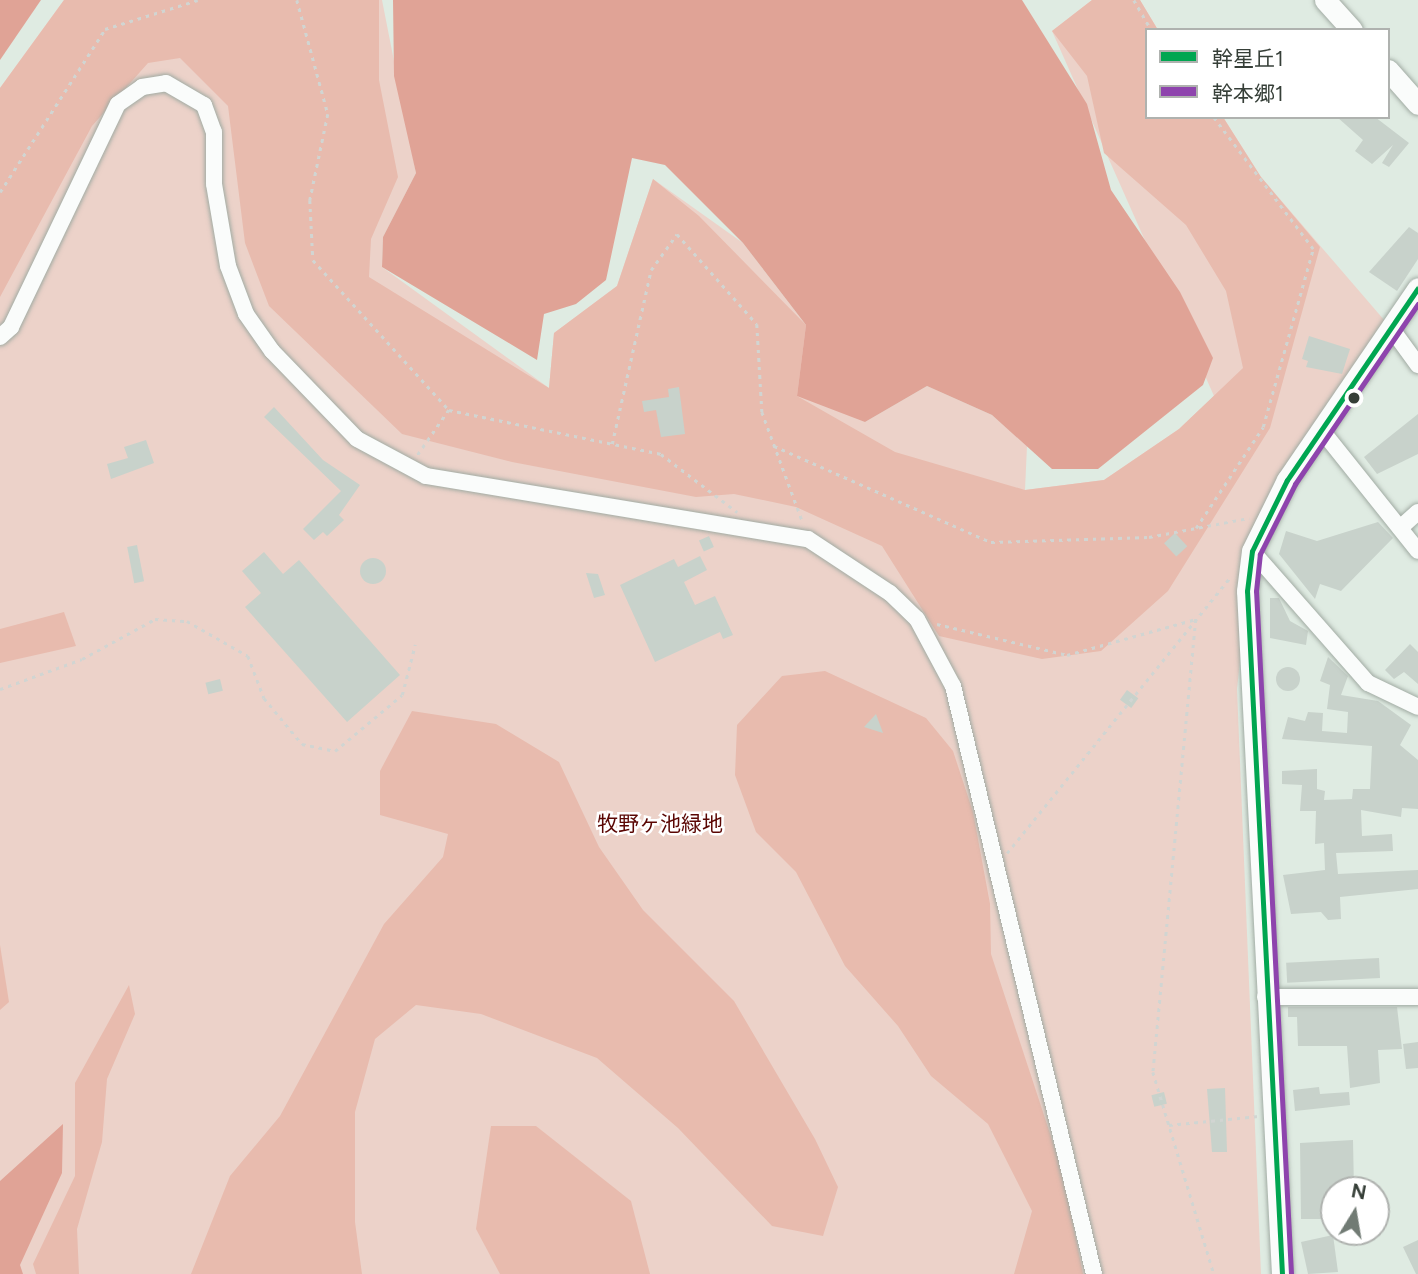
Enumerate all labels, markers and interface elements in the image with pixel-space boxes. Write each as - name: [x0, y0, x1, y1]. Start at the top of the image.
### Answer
- legend: [1145, 28, 1390, 119]
- text: 幹星丘1: [1212, 46, 1284, 71]
- text: 幹本郷1: [1212, 81, 1284, 106]
- unlabelled marker: [1347, 391, 1361, 405]
- park label: 牧野ヶ池緑地: [597, 811, 723, 837]
- north arrow: [1320, 1176, 1390, 1246]
- text: N: [1349, 1179, 1368, 1205]

